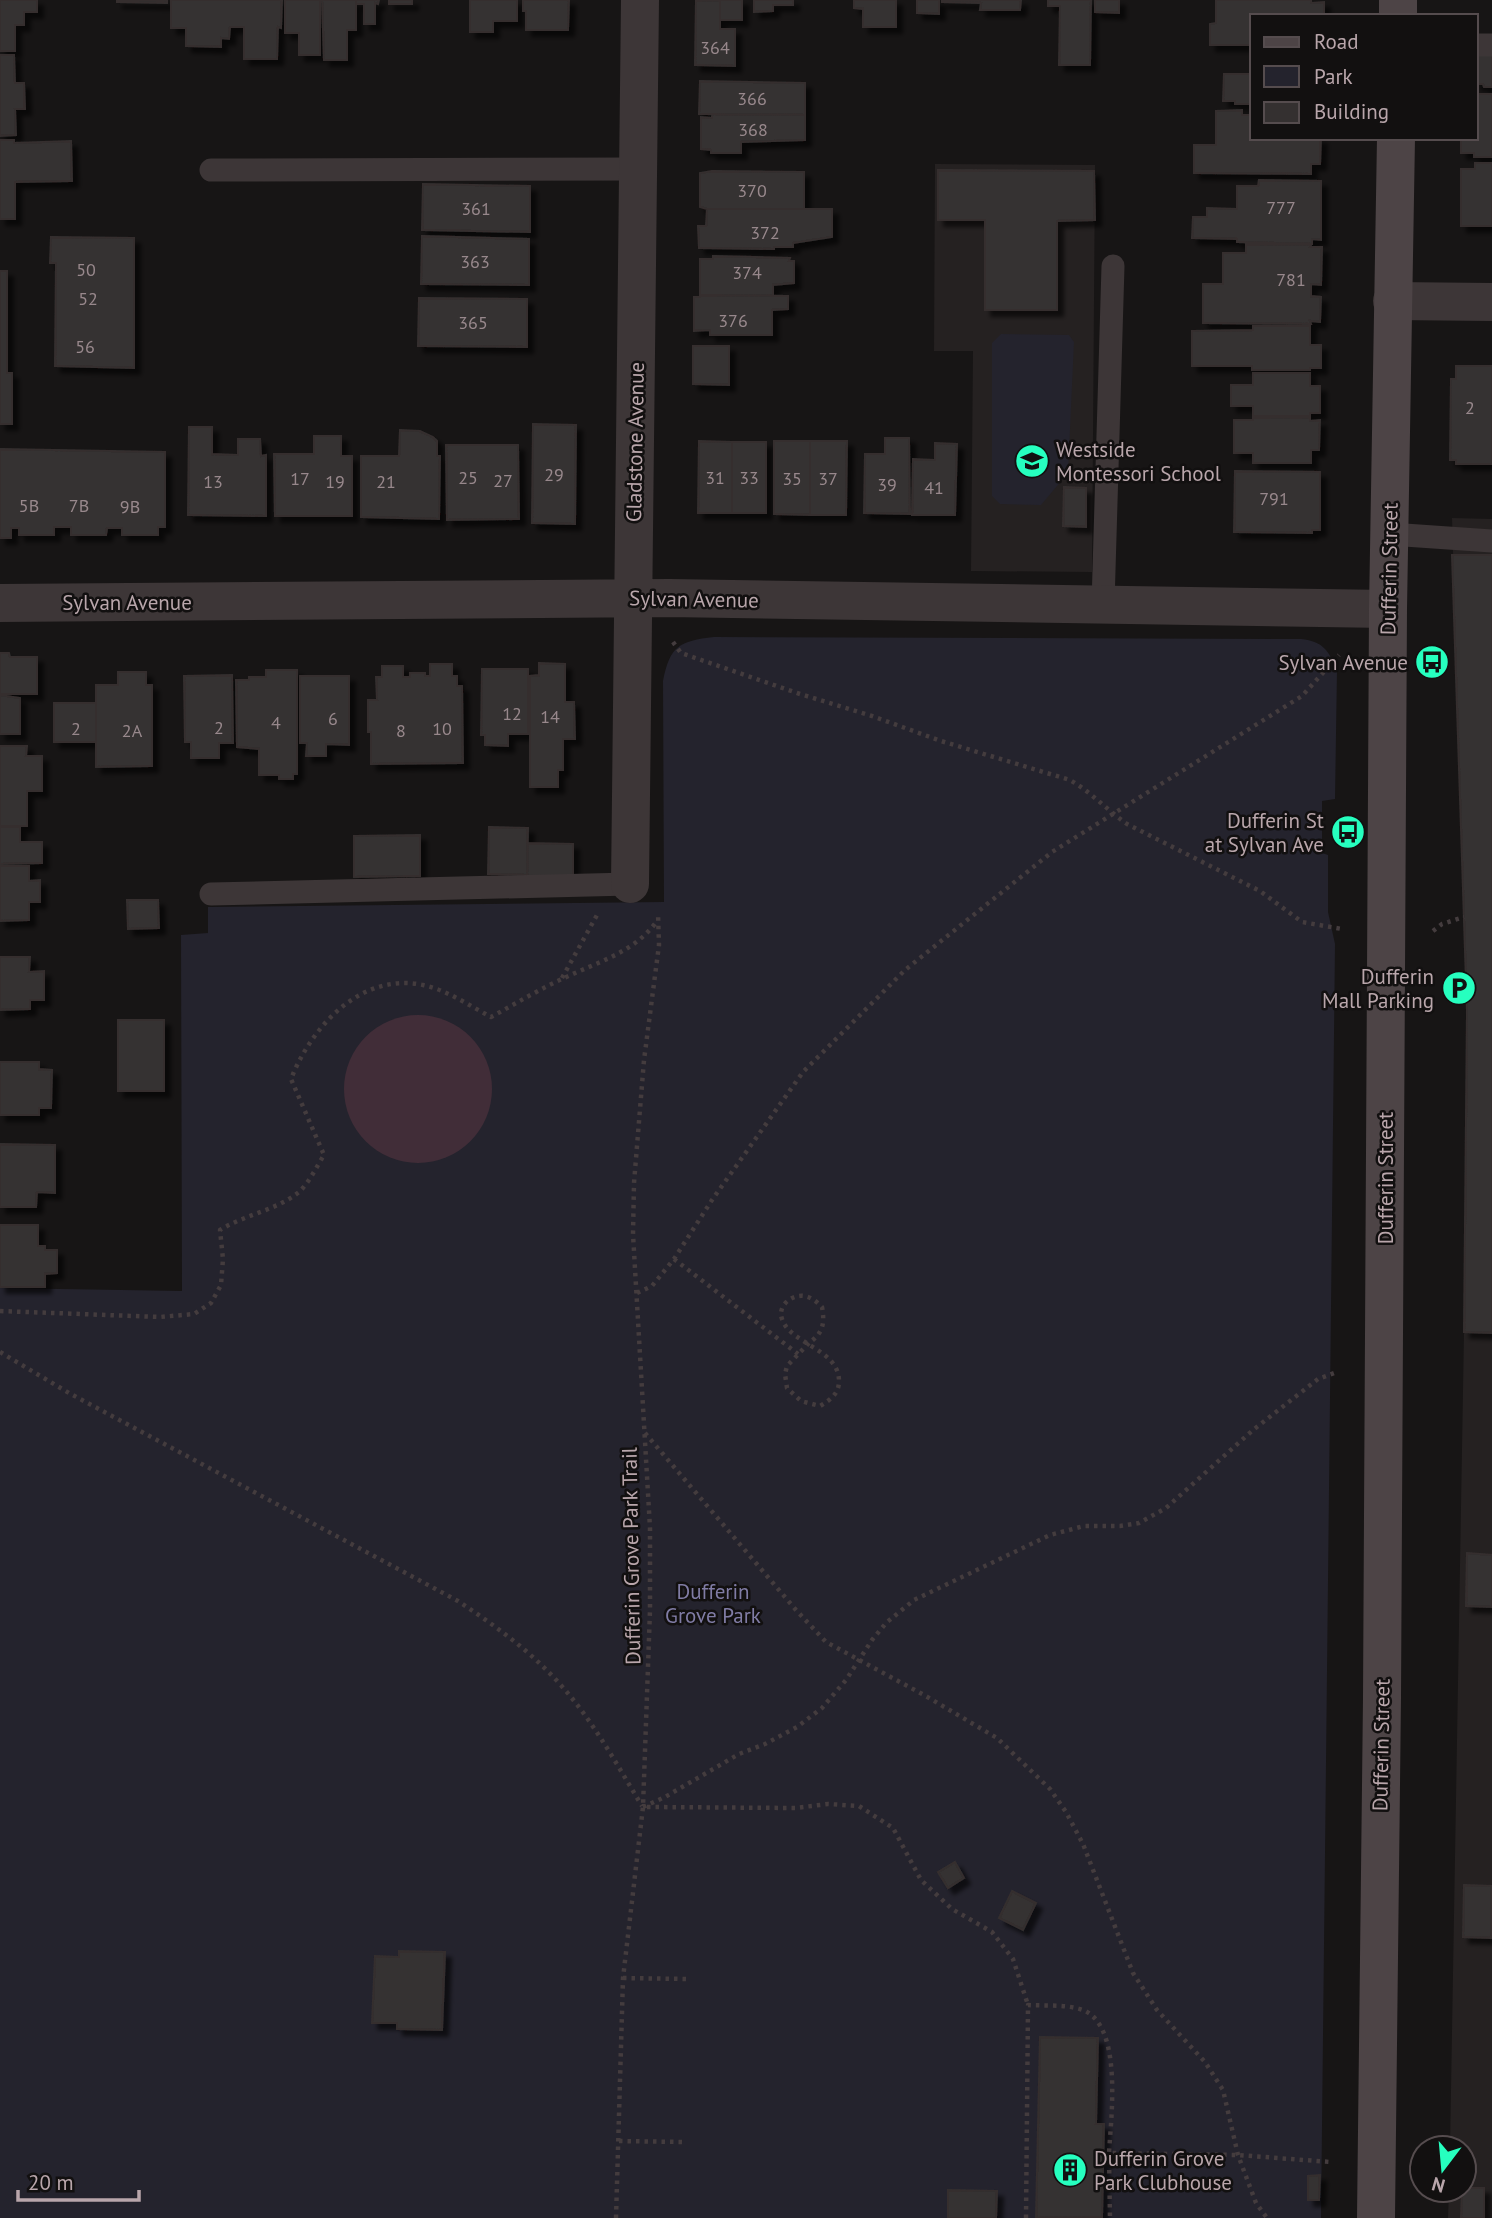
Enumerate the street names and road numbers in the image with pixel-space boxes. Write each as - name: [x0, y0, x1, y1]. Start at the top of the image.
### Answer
- street label: Gladstone Avenue: [620, 362, 650, 522]
- street label: Dufferin Street: [1374, 503, 1404, 635]
- street label: Sylvan Avenue: [629, 584, 759, 614]
- street label: Sylvan Avenue: [62, 589, 192, 616]
- street label: Dufferin Street: [1372, 1112, 1399, 1244]
- street label: Dufferin Grove Park Trail: [616, 1447, 646, 1665]
- street label: Dufferin Street: [1366, 1679, 1396, 1811]

